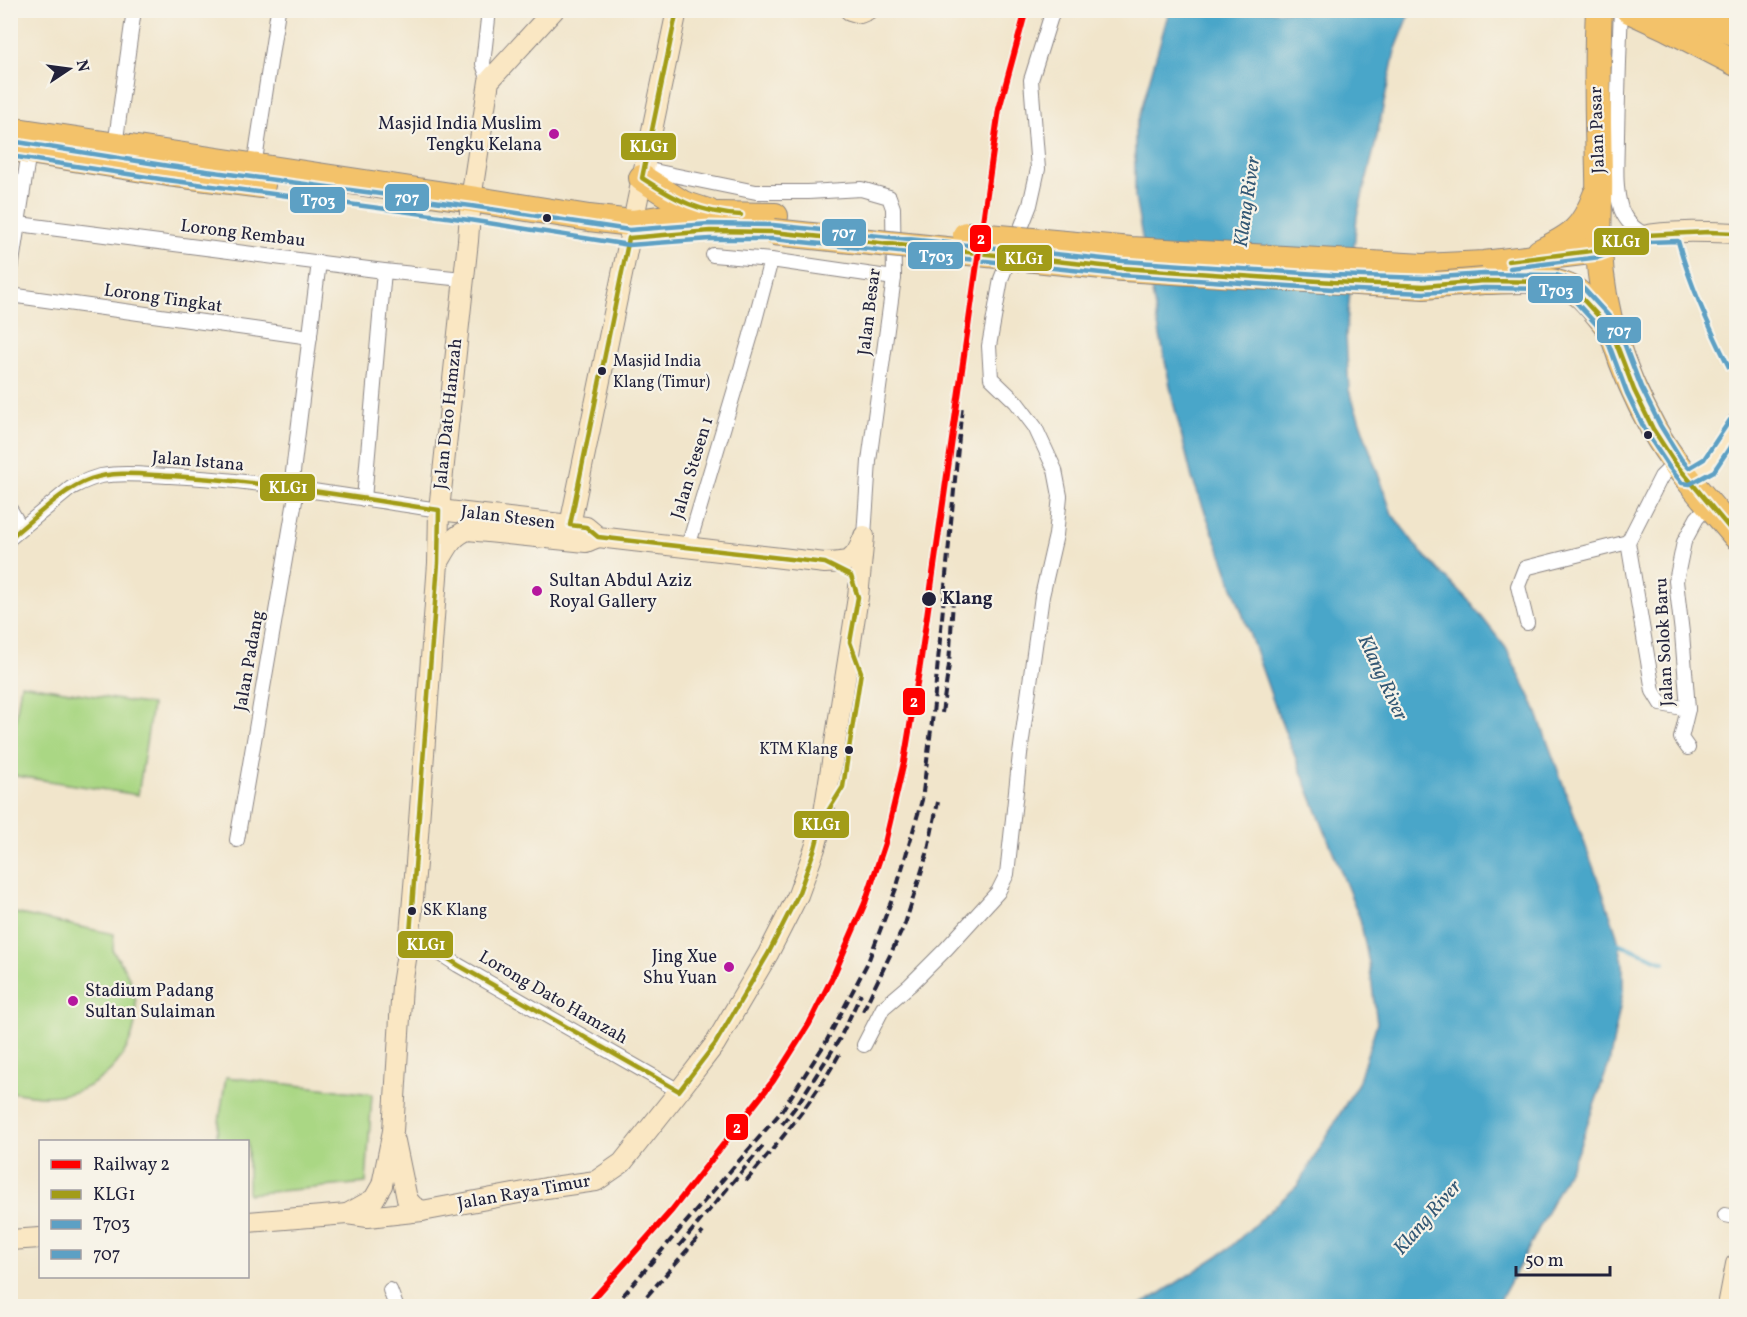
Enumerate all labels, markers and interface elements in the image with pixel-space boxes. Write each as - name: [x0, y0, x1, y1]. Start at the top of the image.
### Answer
- north arrow: [39, 39, 99, 99]
- text: N: [70, 58, 94, 75]
- street label: Jalan Pasar: [1584, 86, 1612, 174]
- place label: Masjid India Muslim Tengku Kelana: [378, 112, 542, 158]
- marker: Masjid India Muslim Tengku Kelana: [547, 127, 561, 141]
- line badge: KLG1: [620, 132, 677, 161]
- text: KLG1: [629, 137, 669, 159]
- water label: Klang River: [1228, 154, 1268, 249]
- line badge: 707: [384, 183, 430, 212]
- line badge: T703: [289, 186, 346, 214]
- text: 707: [395, 188, 420, 210]
- text: T703: [300, 191, 336, 213]
- unlabelled marker: [541, 212, 553, 224]
- street label: Lorong Rembau: [179, 214, 307, 254]
- line badge: 707: [821, 218, 867, 247]
- text: 707: [832, 223, 857, 245]
- line badge: 2: [969, 224, 992, 253]
- line badge: KLG1: [1593, 227, 1650, 256]
- text: 2: [977, 229, 985, 251]
- text: KLG1: [1601, 232, 1641, 254]
- line badge: T703: [907, 241, 964, 270]
- line badge: KLG1: [996, 244, 1053, 272]
- text: T703: [918, 247, 954, 269]
- text: KLG1: [1004, 249, 1044, 271]
- street label: Jalan Besar: [852, 267, 888, 357]
- line badge: T703: [1527, 275, 1584, 304]
- street label: Lorong Tingkat: [102, 278, 224, 320]
- text: T703: [1538, 281, 1574, 303]
- line badge: 707: [1596, 316, 1642, 344]
- text: 707: [1607, 321, 1632, 343]
- street label: Jalan Dato Hamzah: [429, 337, 469, 491]
- place label: Masjid India Klang (Timur): [613, 351, 710, 394]
- marker: Masjid India Klang (Timur): [596, 365, 608, 377]
- street label: Jalan Stesen 1: [666, 414, 720, 522]
- unlabelled marker: [1642, 429, 1654, 441]
- street label: Jalan Istana: [151, 446, 245, 478]
- line badge: KLG1: [259, 473, 316, 502]
- text: KLG1: [268, 478, 308, 500]
- street label: Jalan Stesen: [459, 500, 557, 536]
- place label: Sultan Abdul Aziz Royal Gallery: [549, 569, 692, 615]
- street label: Jalan Solok Baru: [1649, 577, 1681, 707]
- marker: Sultan Abdul Aziz Royal Gallery: [530, 584, 544, 598]
- place label: Klang: [942, 587, 993, 612]
- marker: Klang: [920, 590, 938, 608]
- street label: Jalan Padang: [229, 609, 271, 713]
- water label: Klang River: [1350, 631, 1414, 726]
- line badge: 2: [902, 687, 926, 716]
- text: 2: [910, 692, 918, 714]
- place label: KTM Klang: [759, 739, 838, 761]
- marker: KTM Klang: [843, 744, 855, 756]
- line badge: KLG1: [793, 810, 850, 839]
- text: KLG1: [801, 815, 841, 837]
- place label: SK Klang: [423, 900, 487, 922]
- marker: SK Klang: [406, 905, 418, 917]
- line badge: KLG1: [397, 930, 454, 959]
- text: KLG1: [406, 935, 446, 957]
- street label: Lorong Dato Hamzah: [474, 945, 633, 1051]
- place label: Jing Xue Shu Yuan: [643, 945, 717, 991]
- marker: Jing Xue Shu Yuan: [722, 960, 736, 974]
- place label: Stadium Padang Sultan Sulaiman: [85, 979, 216, 1025]
- marker: Stadium Padang Sultan Sulaiman: [66, 994, 80, 1008]
- line badge: 2: [725, 1113, 749, 1141]
- text: 2: [733, 1118, 741, 1140]
- legend: [39, 1140, 249, 1278]
- text: Railway 2: [93, 1153, 170, 1178]
- street label: Jalan Raya Timur: [455, 1169, 593, 1217]
- water label: Klang River: [1387, 1174, 1469, 1262]
- text: KLG1: [93, 1183, 135, 1208]
- text: T703: [93, 1213, 130, 1238]
- scale bar: [1516, 1239, 1610, 1277]
- text: 707: [93, 1243, 121, 1268]
- text: 50 m: [1525, 1249, 1564, 1274]

